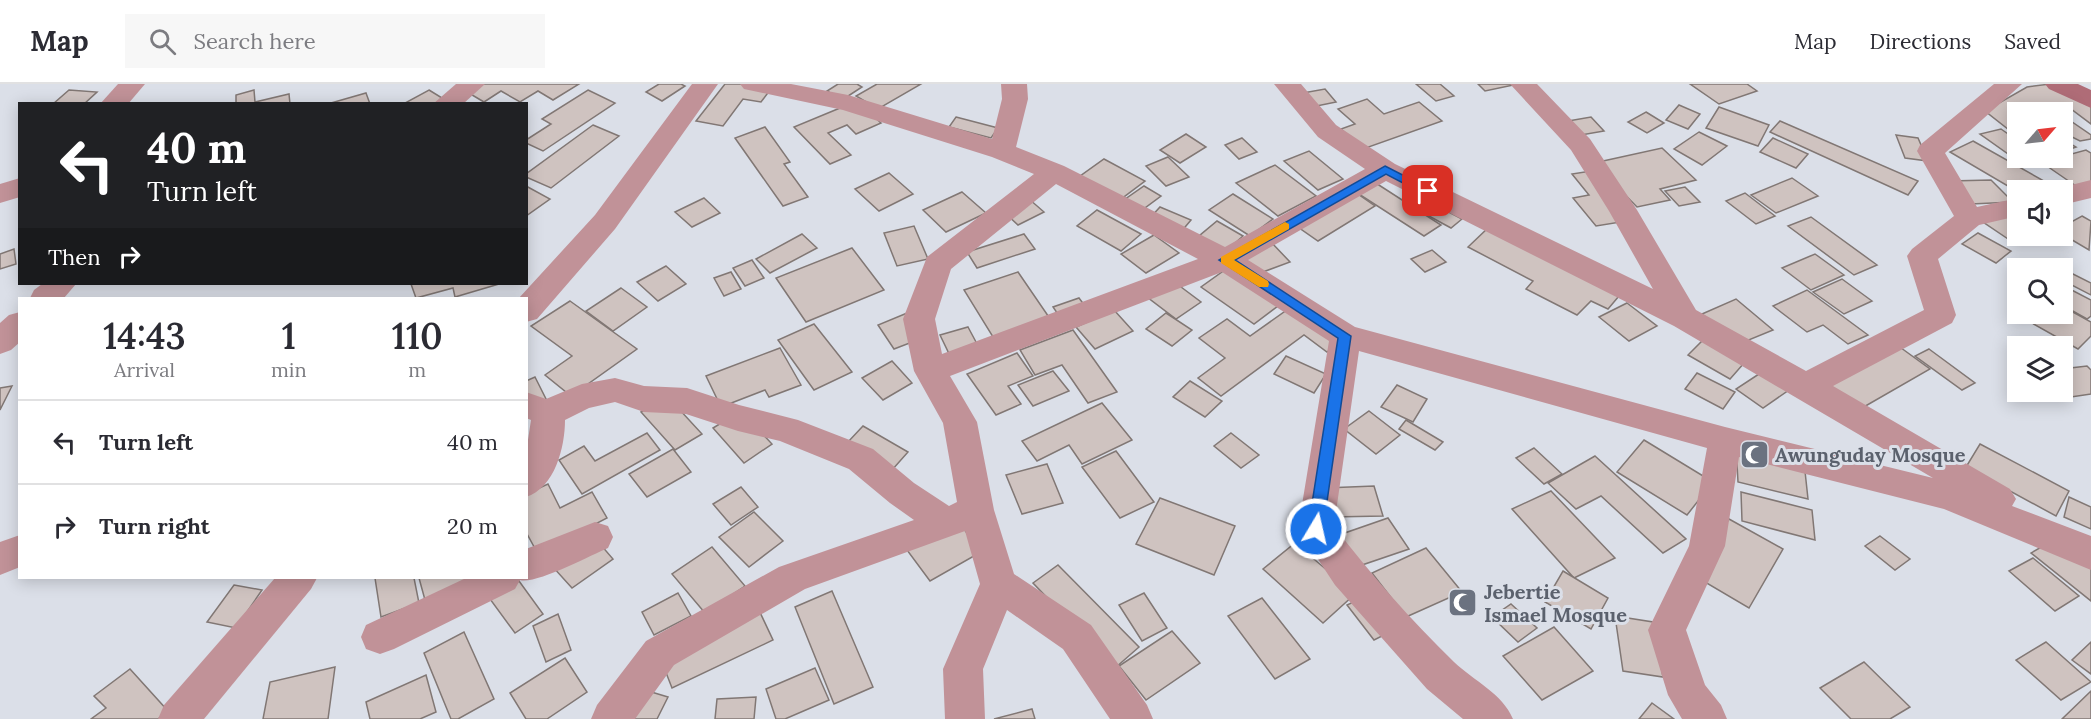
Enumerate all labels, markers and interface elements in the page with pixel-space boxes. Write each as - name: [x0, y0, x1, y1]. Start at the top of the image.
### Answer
- search box: [125, 14, 545, 68]
- text: Map: [30, 23, 89, 59]
- icon: search: [146, 25, 179, 58]
- text: Search here: [194, 27, 316, 55]
- text: Map: [1794, 28, 1837, 55]
- text: Directions: [1870, 28, 1971, 55]
- text: Saved: [2004, 28, 2061, 55]
- north arrow: [2007, 102, 2073, 168]
- map controls: [2007, 102, 2073, 402]
- text: 40 m: [147, 121, 246, 175]
- icon: left: [48, 126, 126, 204]
- pin: [1402, 165, 1453, 216]
- text: Turn left: [147, 174, 257, 208]
- icon: arrive: [1411, 174, 1444, 207]
- button: sound: [2007, 180, 2073, 246]
- icon: right: [113, 240, 146, 273]
- text: Then: [48, 243, 101, 271]
- button: search: [2007, 258, 2073, 324]
- text: 14:43: [103, 313, 186, 359]
- text: 1: [282, 313, 296, 359]
- text: 110: [392, 313, 443, 359]
- button: layers: [2007, 336, 2073, 402]
- text: Arrival: [114, 357, 175, 382]
- text: min: [271, 357, 307, 382]
- text: m: [408, 357, 426, 382]
- icon: left: [48, 426, 81, 459]
- text: Turn left: [99, 428, 193, 456]
- text: 40 m: [447, 428, 498, 456]
- mosque icon: Awunguday Mosque: [1738, 439, 1770, 471]
- place label: Awunguday Mosque: [1775, 442, 1966, 467]
- position arrow: [1284, 497, 1348, 561]
- icon: right: [48, 510, 81, 543]
- text: Turn right: [99, 512, 210, 540]
- text: 20 m: [447, 512, 498, 540]
- place label: Jebertie Ismael Mosque: [1484, 579, 1627, 627]
- mosque icon: Jebertie Ismael Mosque: [1447, 587, 1479, 619]

